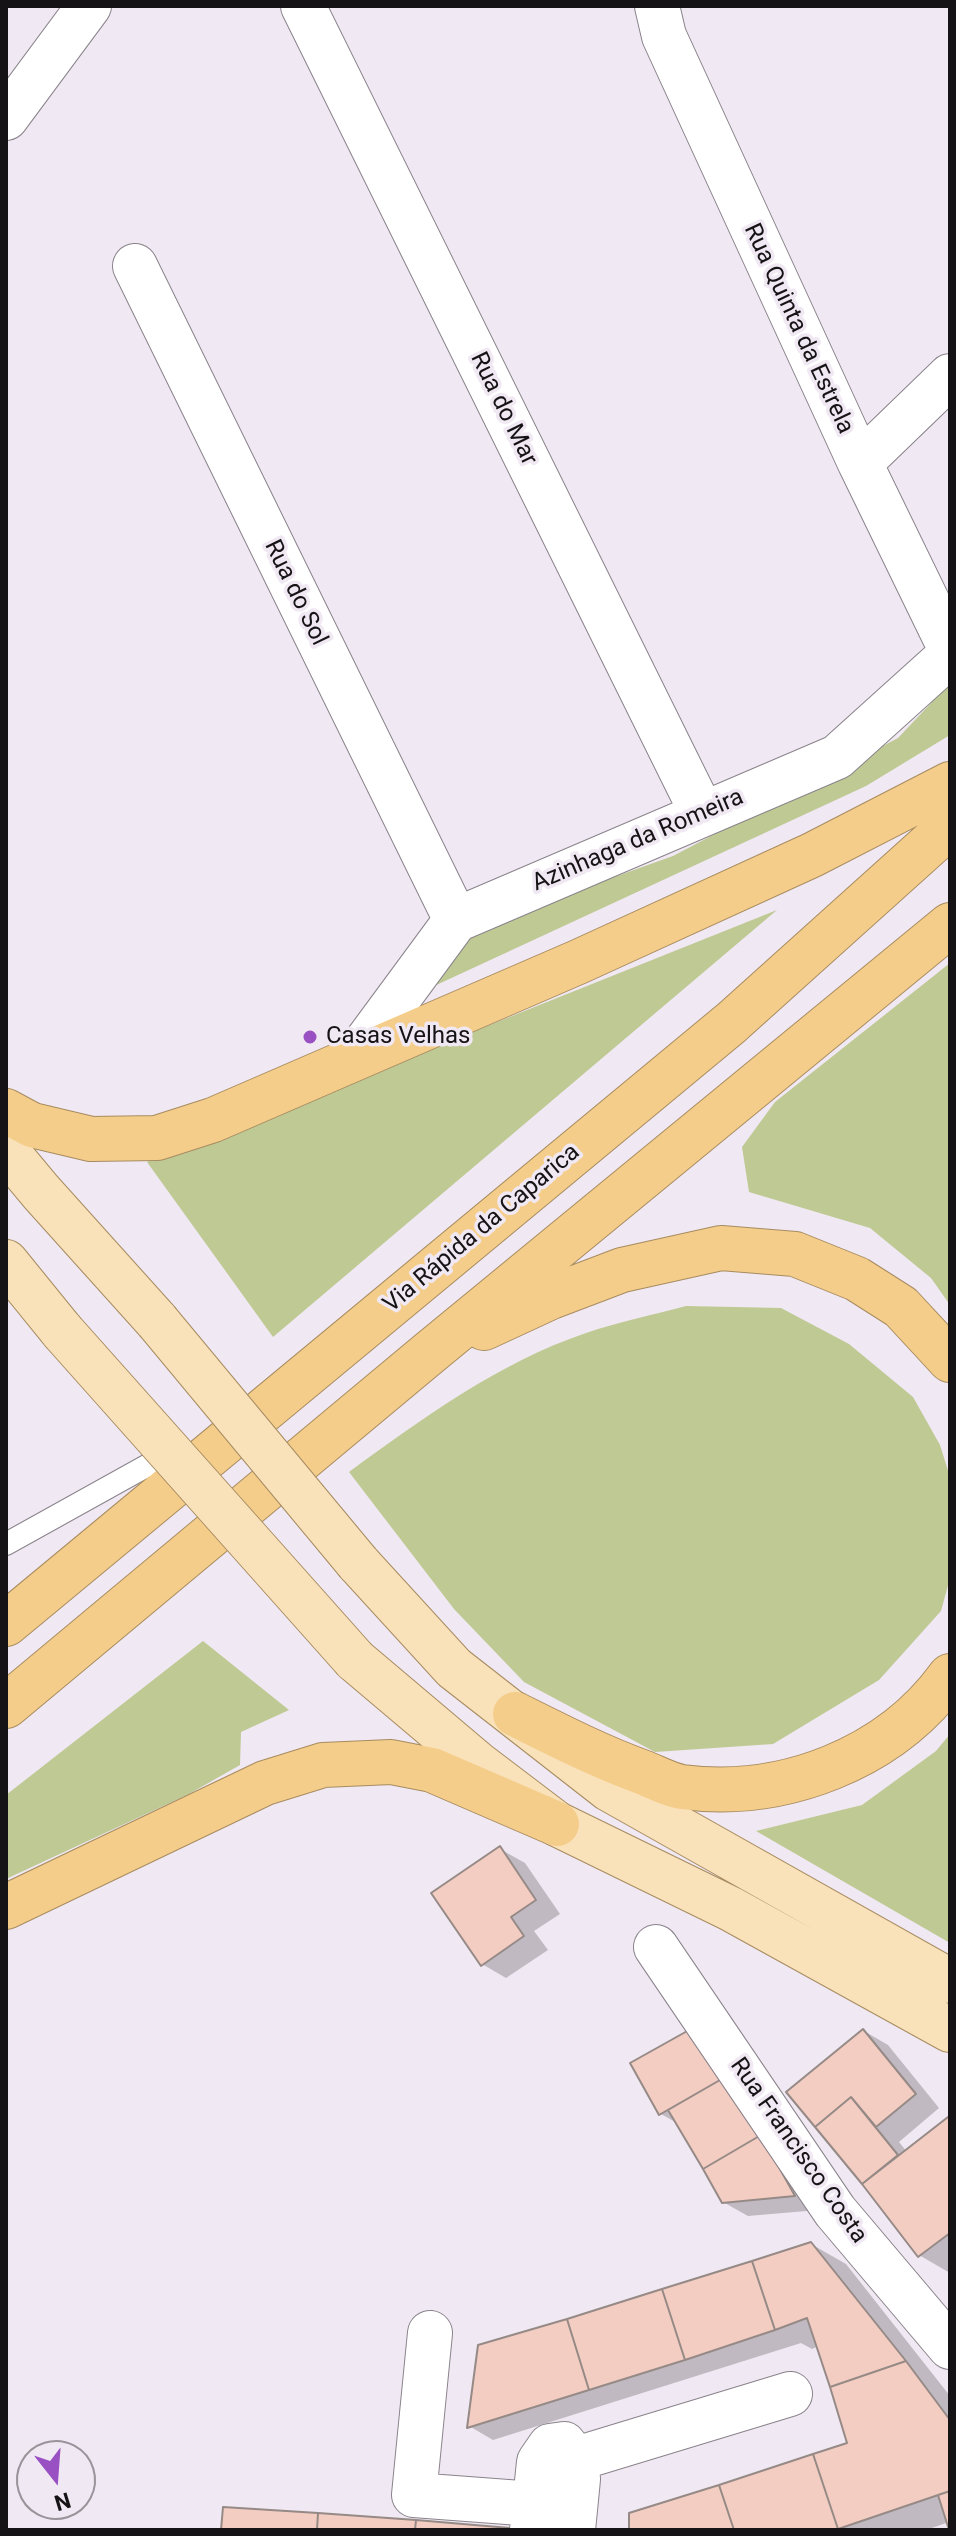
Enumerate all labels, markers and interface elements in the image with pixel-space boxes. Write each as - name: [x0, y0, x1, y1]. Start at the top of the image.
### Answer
- street label: Rua Quinta da Estrela: [737, 219, 859, 439]
- street label: Rua do Mar: [463, 348, 543, 470]
- street label: Rua do Sol: [257, 535, 333, 651]
- street label: Azinhaga da Romeira: [528, 783, 748, 899]
- place label: Casas Velhas: [326, 1023, 470, 1051]
- marker: Casas Velhas: [301, 1028, 319, 1046]
- street label: Via Rápida da Caparica: [378, 1139, 586, 1319]
- street label: Rua Francisco Costa: [723, 2053, 873, 2249]
- north arrow: [16, 2440, 96, 2520]
- text: N: [51, 2487, 74, 2516]

